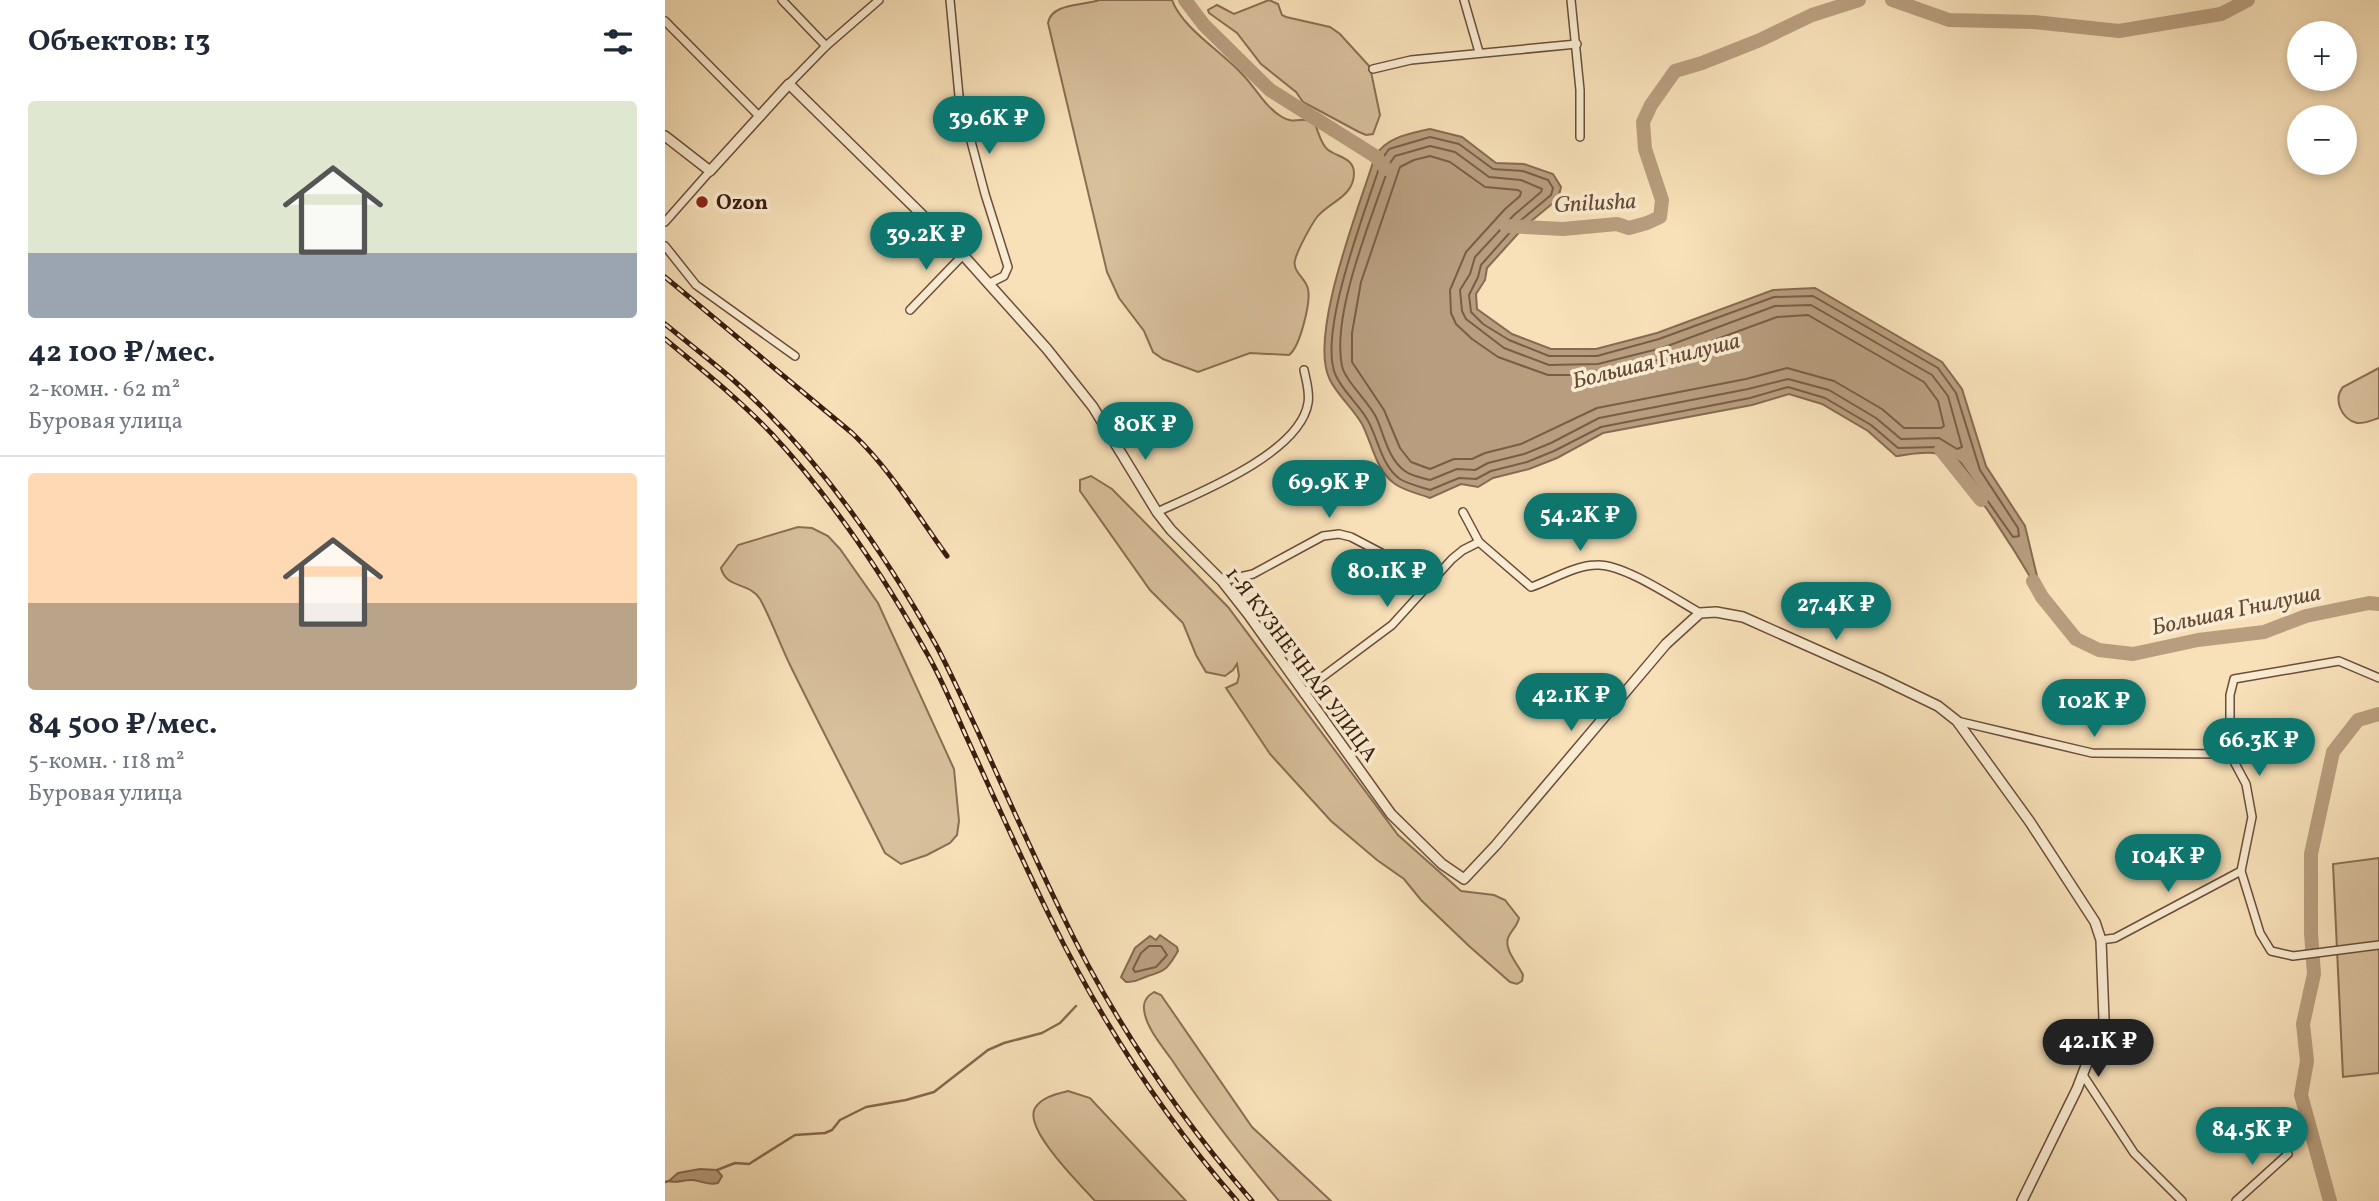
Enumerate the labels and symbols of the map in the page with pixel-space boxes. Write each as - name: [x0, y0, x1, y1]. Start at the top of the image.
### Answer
- pin: 39.6K ₽: [924, 96, 1054, 156]
- water label: Gnilusha: [1553, 186, 1637, 222]
- place label: Ozon: [716, 189, 768, 218]
- marker: Ozon: [694, 194, 710, 210]
- pin: 39.2K ₽: [861, 212, 991, 272]
- water label: Большая Гнилуша: [1569, 326, 1744, 398]
- pin: 80K ₽: [1096, 402, 1194, 462]
- pin: 69.9K ₽: [1264, 461, 1394, 520]
- pin: 54.2K ₽: [1515, 494, 1645, 553]
- pin: 80.1K ₽: [1322, 550, 1452, 609]
- street label: 1-Я КУЗНЕЧНАЯ УЛИЦА: [1218, 561, 1384, 769]
- water label: Большая Гнилуша: [2149, 577, 2324, 644]
- pin: 27.4K ₽: [1771, 582, 1901, 642]
- pin: 42.1K ₽: [1506, 674, 1636, 733]
- pin: 102K ₽: [2037, 680, 2151, 739]
- pin: 66.3K ₽: [2194, 718, 2324, 778]
- pin: 104K ₽: [2111, 834, 2225, 894]
- pin: 42.1K ₽: [2033, 1020, 2163, 1079]
- pin: 84.5K ₽: [2187, 1108, 2317, 1167]

